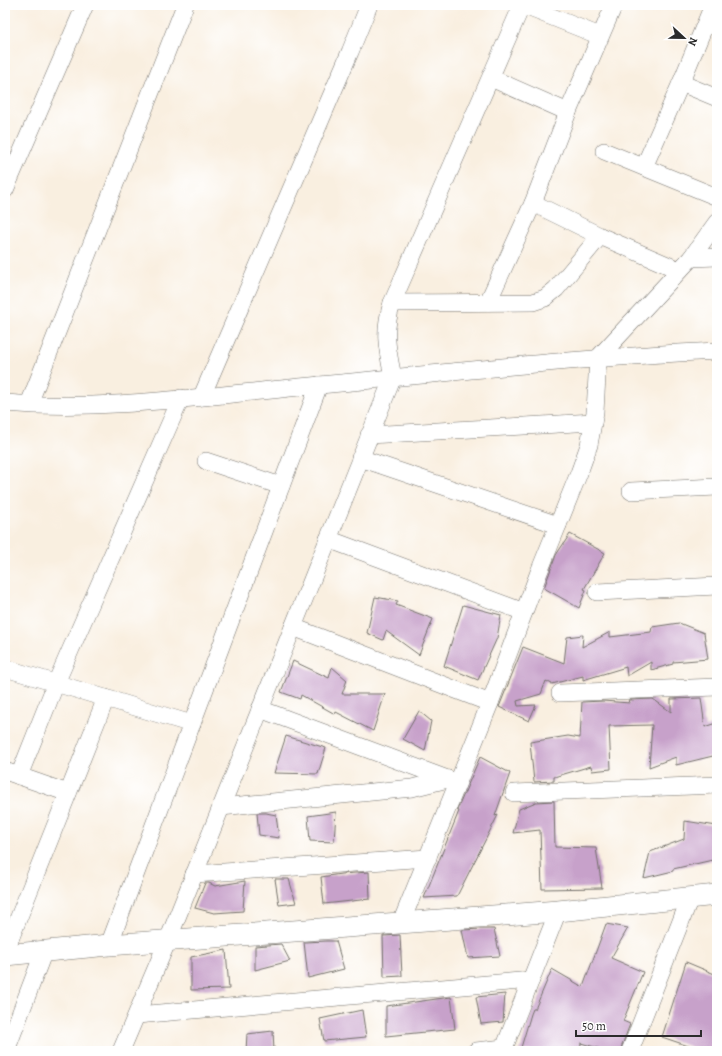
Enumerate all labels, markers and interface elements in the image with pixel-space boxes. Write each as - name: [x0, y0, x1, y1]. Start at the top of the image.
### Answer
- north arrow: [664, 18, 704, 58]
- text: N: [684, 35, 701, 48]
- scale bar: [576, 1012, 701, 1038]
- text: 50 m: [582, 1018, 606, 1034]

